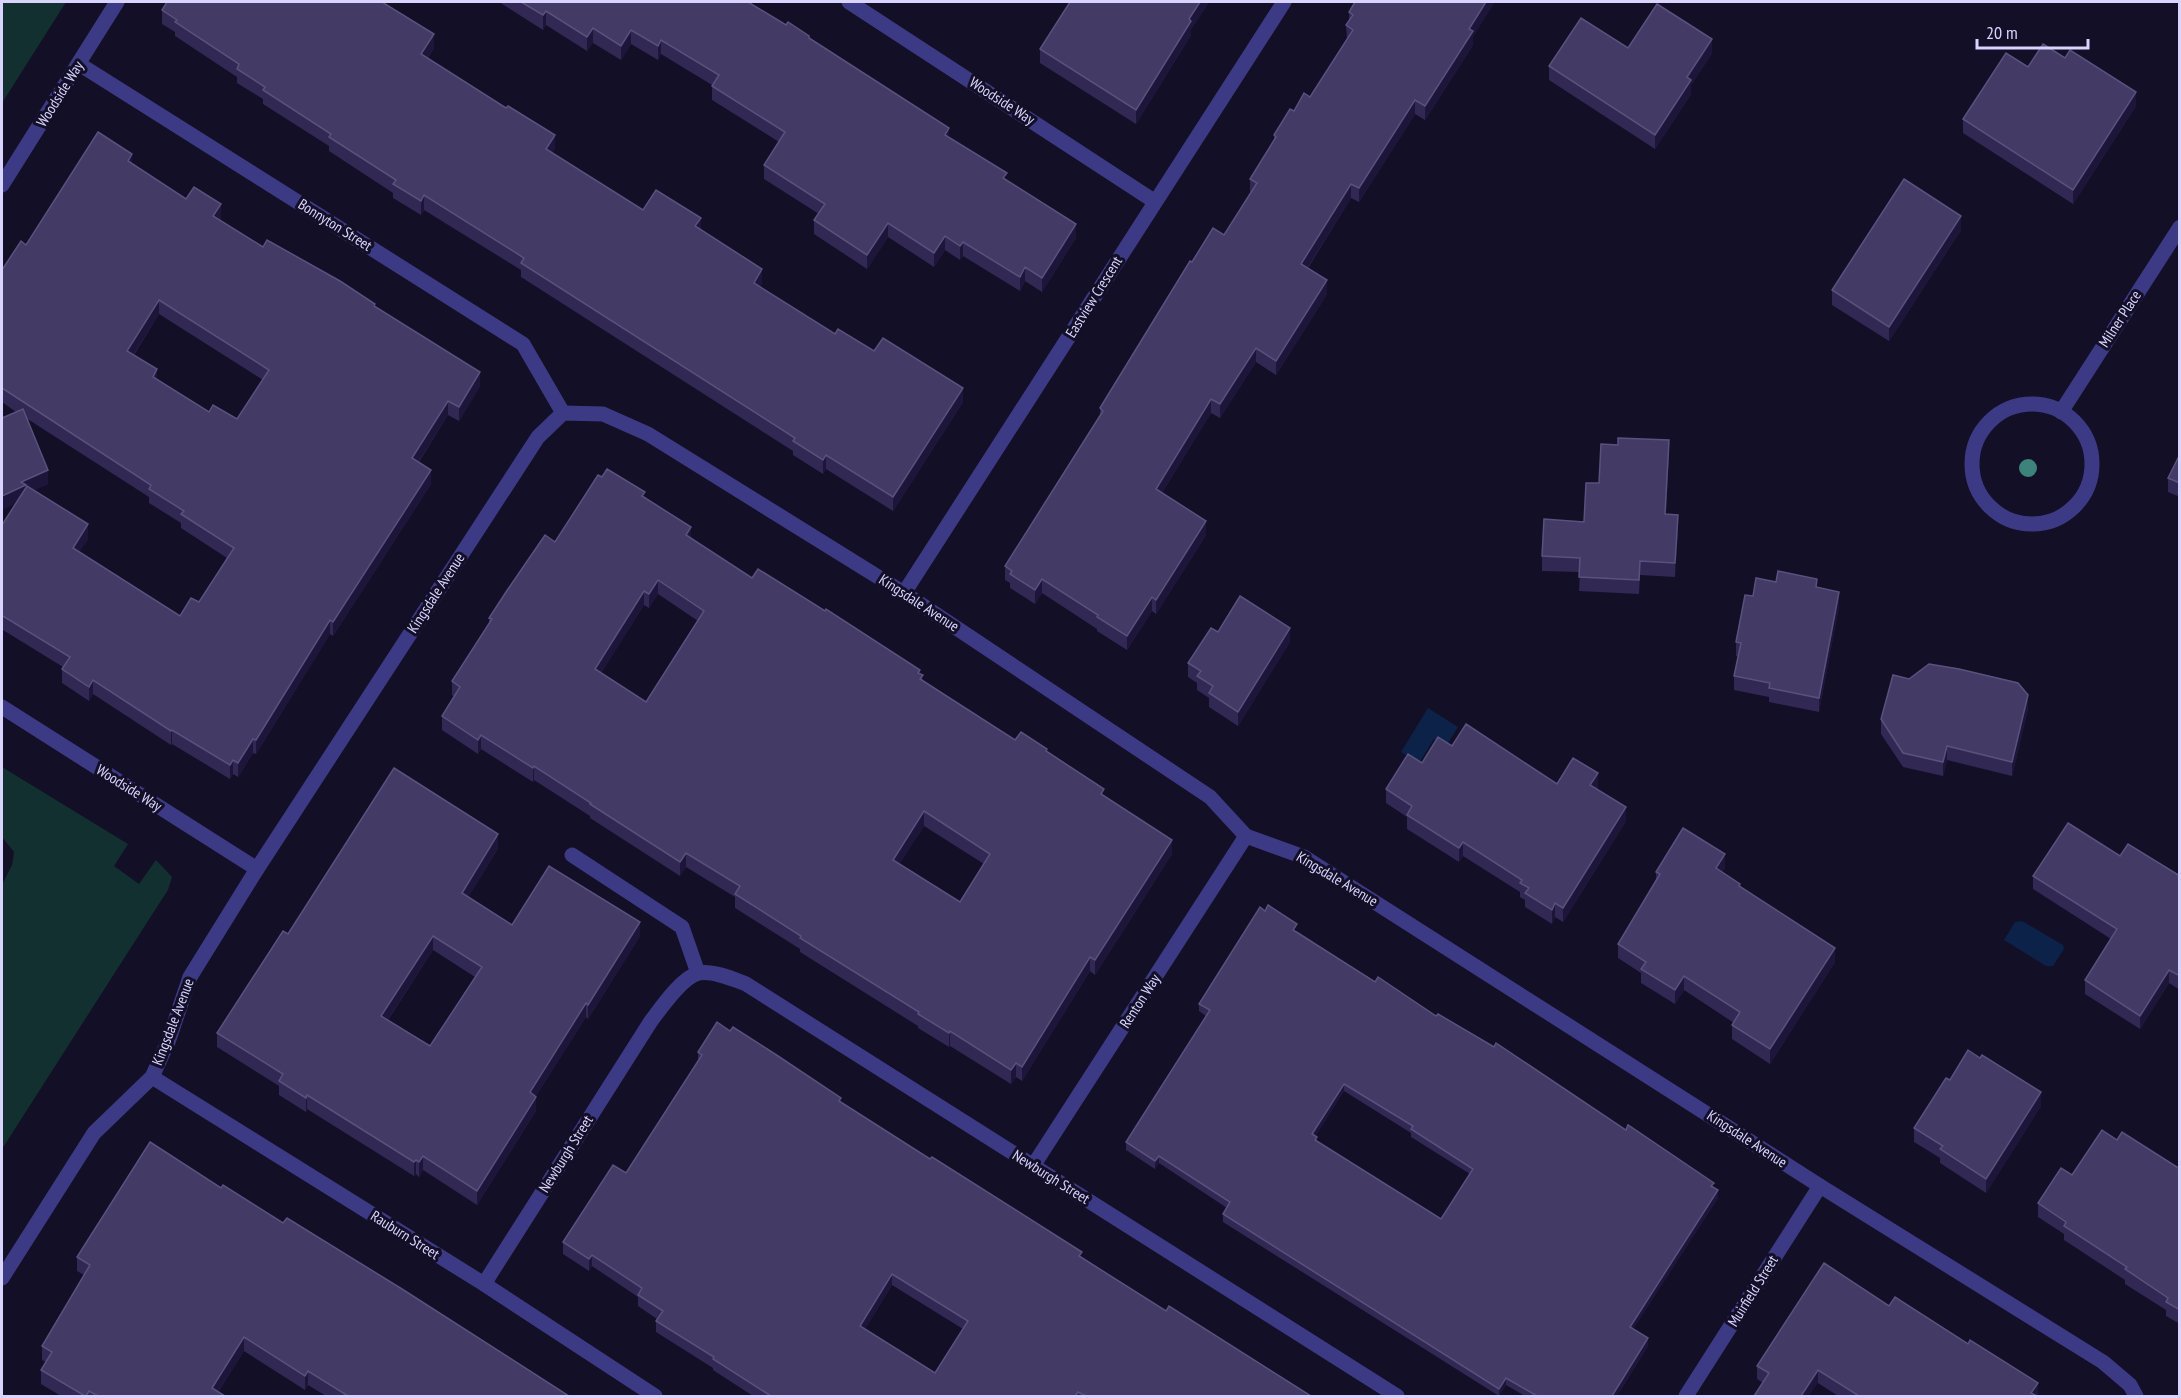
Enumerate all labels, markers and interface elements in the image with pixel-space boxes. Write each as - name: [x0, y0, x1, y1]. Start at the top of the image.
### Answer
- scale bar: [1977, 12, 2088, 50]
- text: 20 m: [1986, 21, 2018, 44]
- street label: Woodside Way: [32, 57, 87, 130]
- street label: Woodside Way: [966, 72, 1039, 129]
- street label: Bonnyton Street: [295, 194, 376, 255]
- street label: Eastview Crescent: [1061, 252, 1126, 341]
- street label: Milner Place: [2094, 287, 2145, 351]
- street label: Kingsdale Avenue: [403, 549, 469, 636]
- street label: Kingsdale Avenue: [876, 570, 963, 636]
- street label: Woodside Way: [93, 760, 166, 815]
- street label: Kingsdale Avenue: [1293, 847, 1381, 910]
- street label: Renton Way: [1115, 970, 1164, 1031]
- street label: Kingsdale Avenue: [147, 976, 198, 1068]
- street label: Kingsdale Avenue: [1704, 1106, 1791, 1172]
- street label: Newburgh Street: [534, 1112, 597, 1196]
- street label: Newburgh Street: [1009, 1145, 1093, 1208]
- street label: Rauburn Street: [367, 1206, 443, 1263]
- street label: Muirfield Street: [1723, 1252, 1782, 1330]

